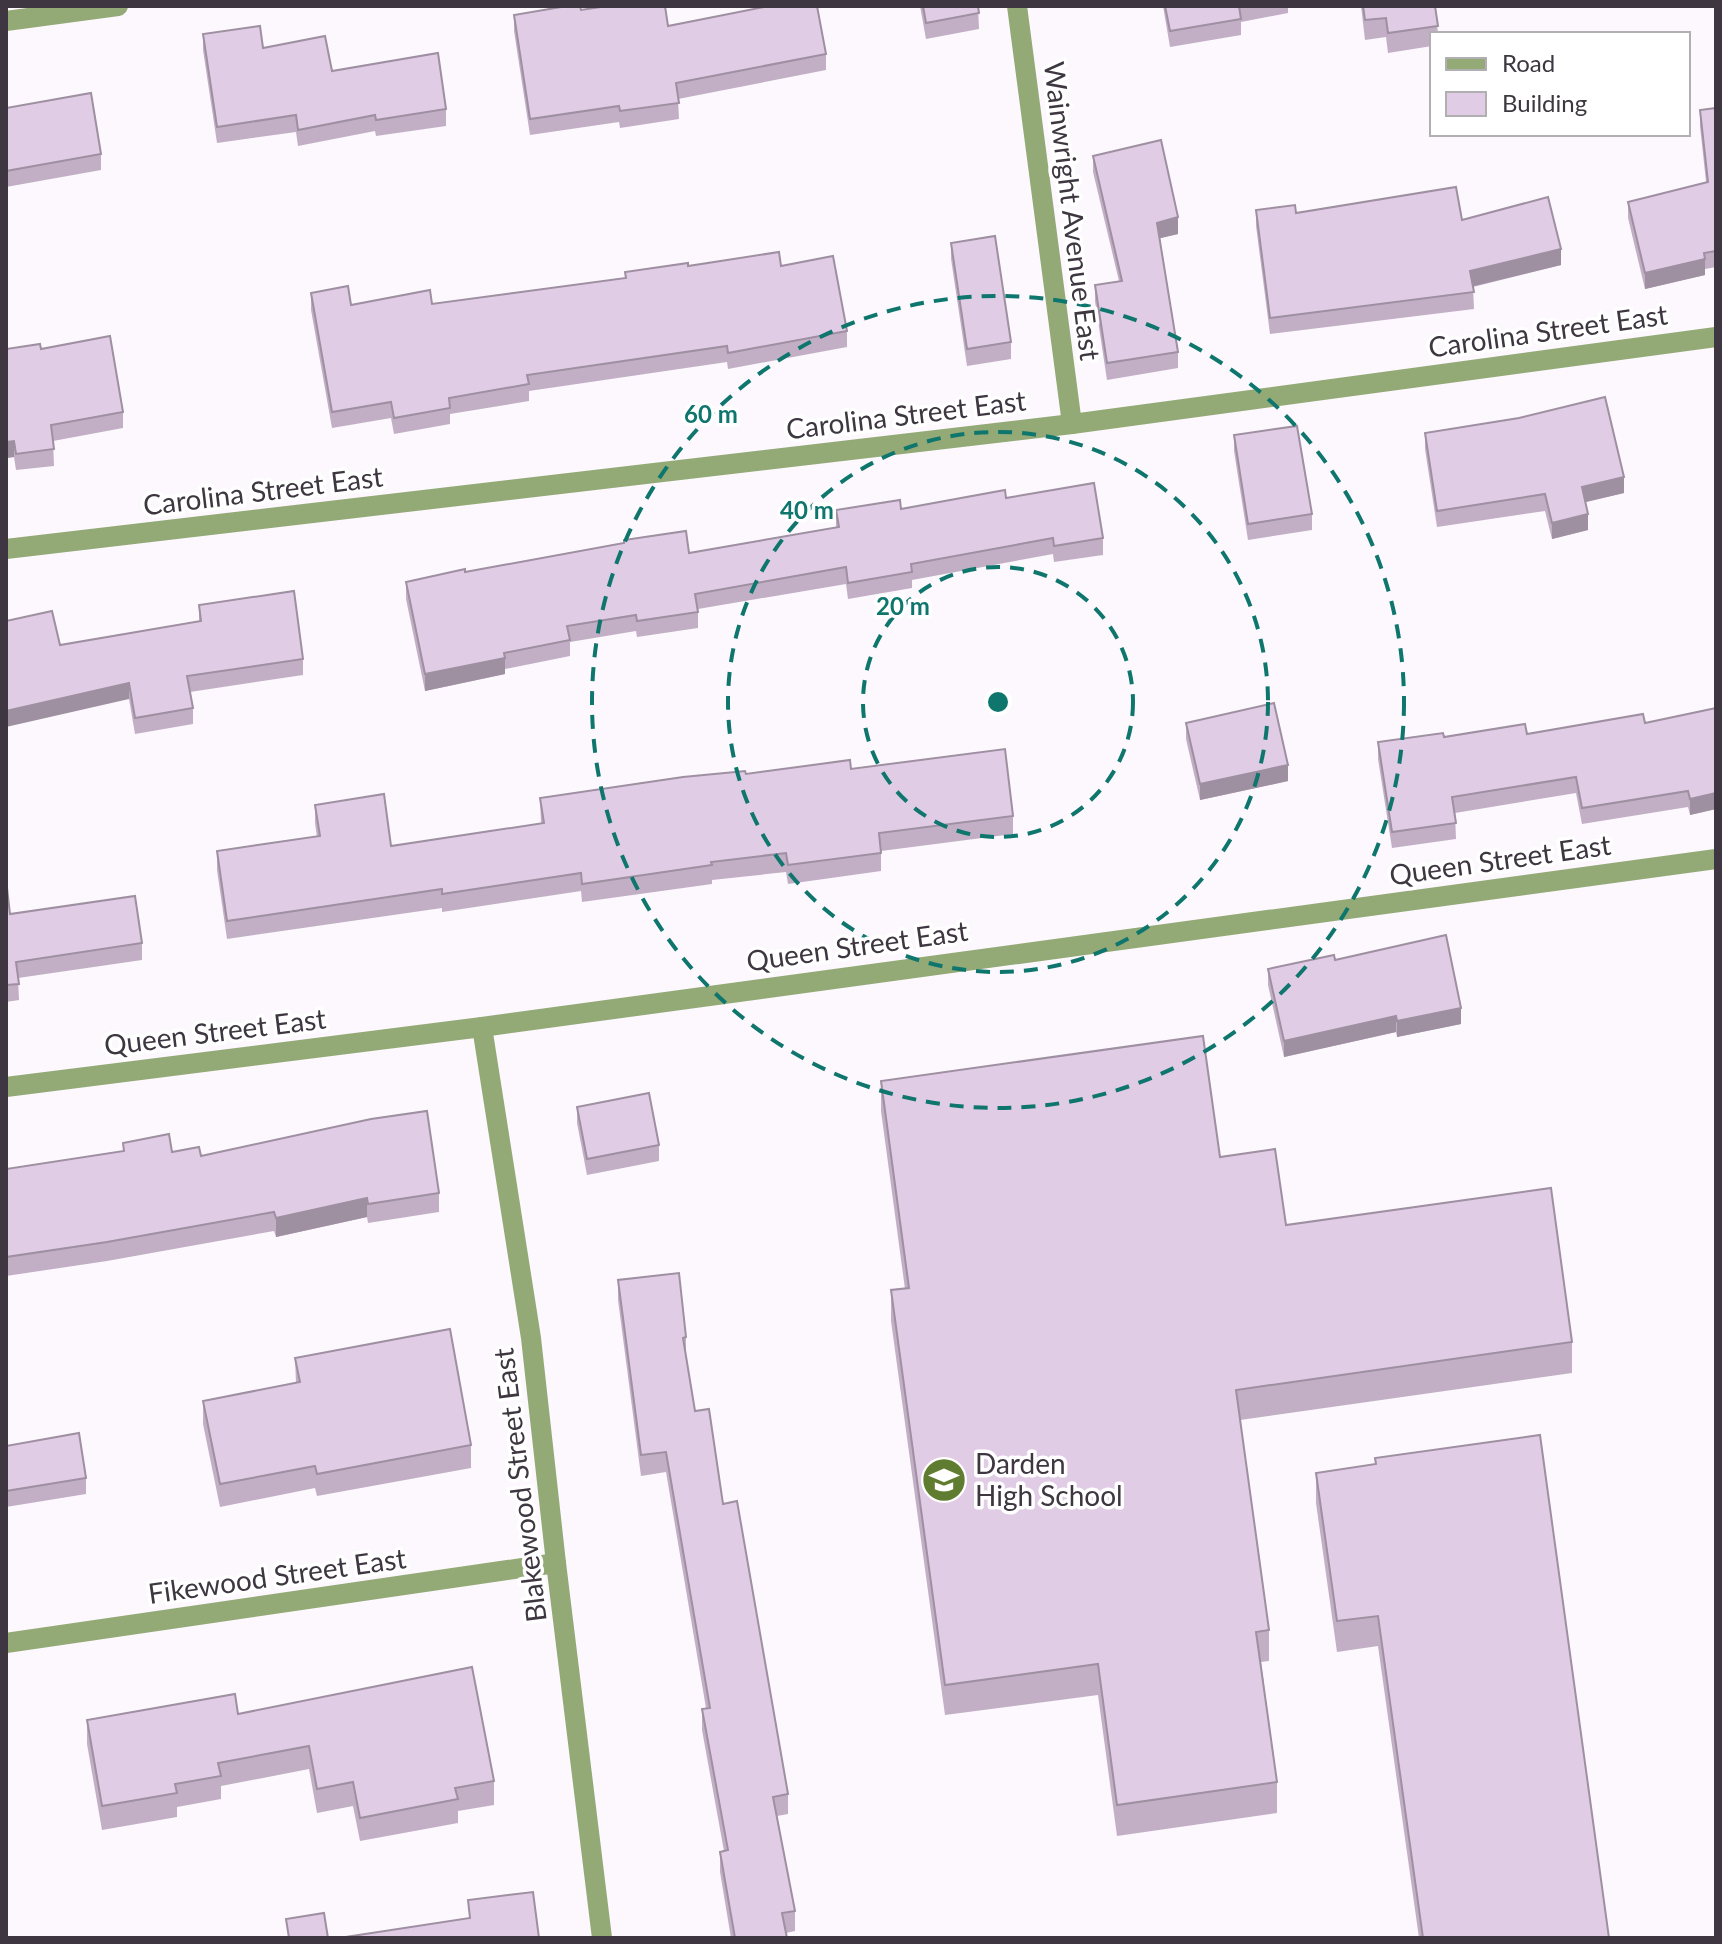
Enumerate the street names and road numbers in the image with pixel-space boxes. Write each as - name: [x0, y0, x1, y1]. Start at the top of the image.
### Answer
- street label: Wainwright Avenue East: [1038, 60, 1108, 362]
- street label: Carolina Street East: [1426, 296, 1670, 364]
- street label: Carolina Street East: [784, 382, 1028, 446]
- street label: Carolina Street East: [141, 458, 385, 522]
- street label: Queen Street East: [1387, 827, 1613, 891]
- street label: Queen Street East: [744, 913, 970, 977]
- street label: Queen Street East: [102, 1001, 328, 1061]
- street label: Blakewood Street East: [485, 1346, 553, 1624]
- street label: Fikewood Street East: [146, 1540, 408, 1610]

